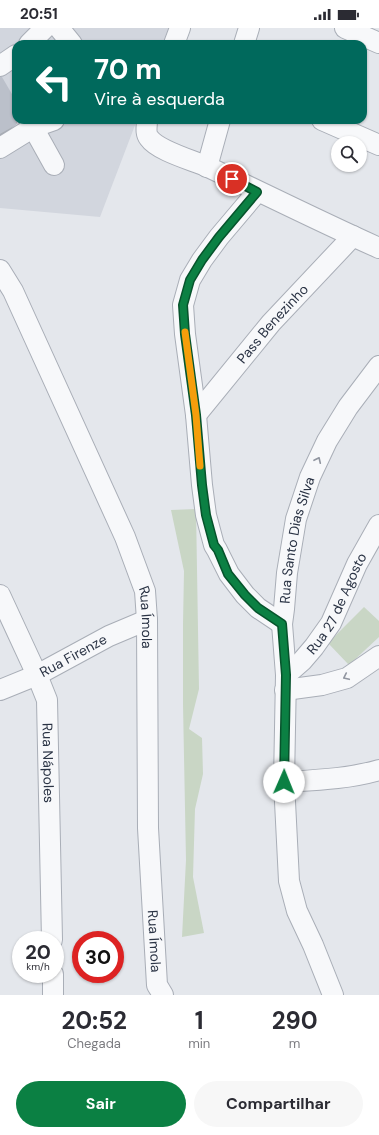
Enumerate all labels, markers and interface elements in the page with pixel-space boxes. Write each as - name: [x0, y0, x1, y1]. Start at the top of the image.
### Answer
- text: 20:51: [20, 4, 58, 24]
- text: 70 m: [94, 51, 162, 88]
- icon: left: [28, 56, 80, 108]
- text: Vire à esquerda: [94, 87, 225, 111]
- map controls: [331, 136, 367, 172]
- button: search: [331, 136, 367, 172]
- pin: [215, 162, 249, 196]
- icon: arrive: [221, 168, 243, 190]
- street label: Pass Benezinho: [233, 280, 312, 367]
- one-way arrow: [313, 457, 321, 465]
- street label: Rua Santo Dias Silva: [275, 474, 318, 604]
- street label: Rua 27 de Agosto: [303, 549, 371, 658]
- street label: Rua Ímola: [135, 583, 156, 649]
- street label: Rua Firenze: [36, 630, 110, 681]
- one-way arrow: [343, 672, 351, 680]
- street label: Rua Nápoles: [38, 723, 58, 803]
- position arrow: [263, 761, 305, 803]
- street label: Rua Ímola: [144, 909, 165, 973]
- speed limit sign: 30: [72, 931, 124, 983]
- text: 20: [25, 939, 51, 965]
- text: km/h: [26, 960, 50, 973]
- text: 20:52: [61, 1005, 127, 1036]
- text: 1: [195, 1005, 204, 1036]
- text: 290: [272, 1005, 318, 1036]
- text: Chegada: [67, 1035, 121, 1052]
- text: min: [188, 1035, 210, 1052]
- text: m: [289, 1035, 300, 1052]
- button: Sair: [16, 1081, 186, 1127]
- button: Compartilhar: [194, 1081, 363, 1127]

